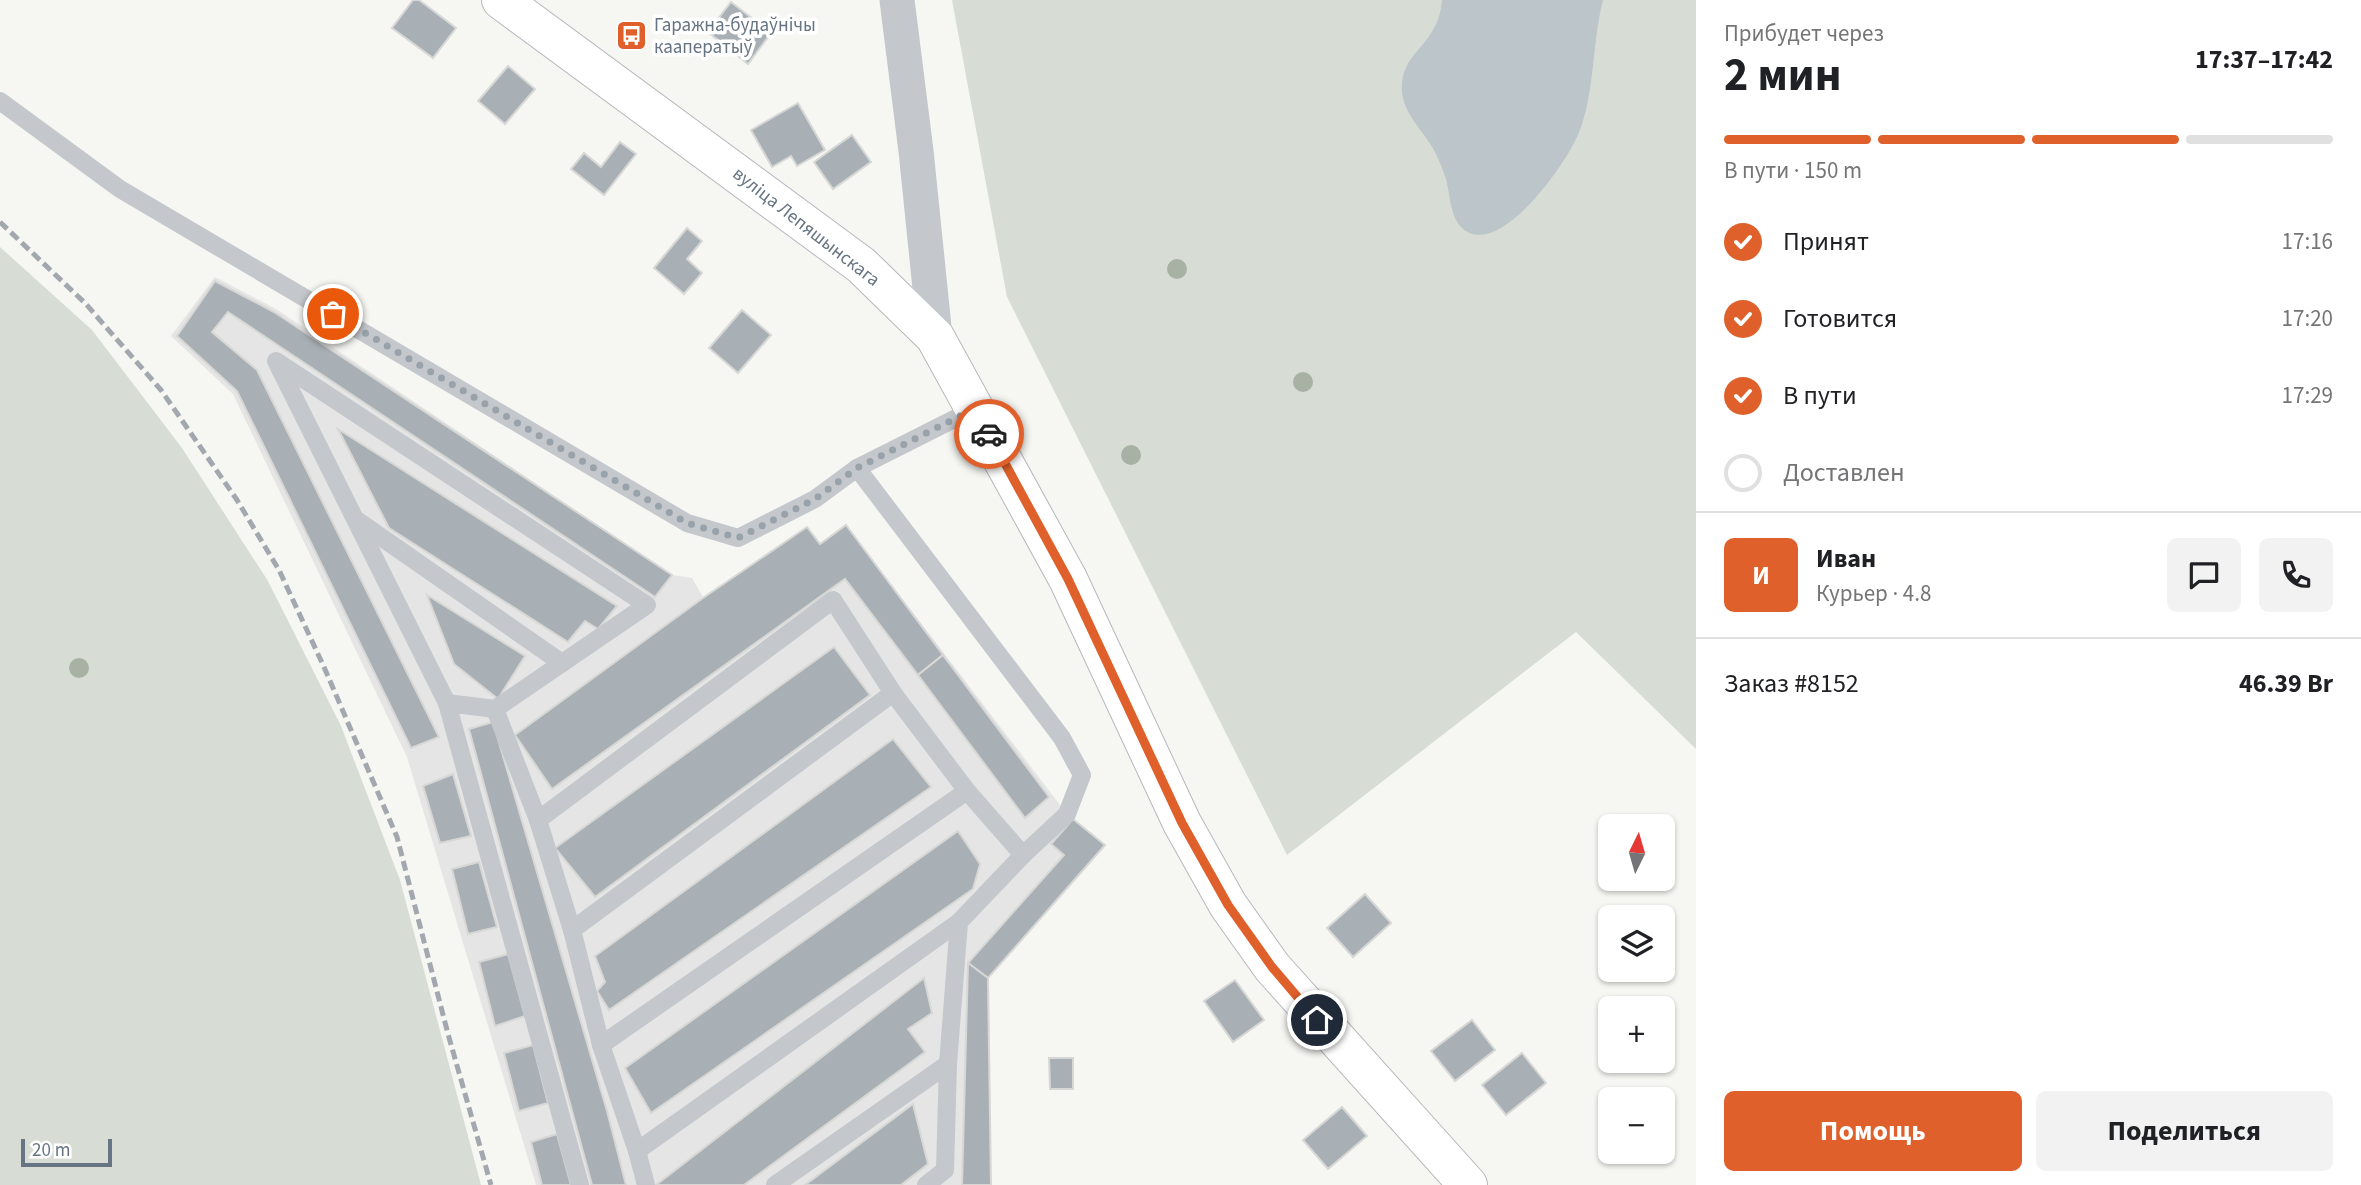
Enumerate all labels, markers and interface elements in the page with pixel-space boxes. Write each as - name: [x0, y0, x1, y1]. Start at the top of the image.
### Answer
- place label: Гаражна-будаўнічы кааператыў: [654, 12, 816, 61]
- text: Прибудет через: [1724, 17, 1884, 50]
- bus stop icon: Гаражна-будаўнічы кааператыў: [614, 19, 648, 53]
- text: 17:37–17:42: [2195, 41, 2333, 78]
- text: 2 мин: [1724, 43, 1841, 108]
- text: В пути · 150 m: [1724, 154, 1862, 187]
- street label: вуліца Лепяшынскага: [726, 161, 886, 293]
- icon: check: [1724, 223, 1762, 261]
- text: Принят: [1783, 223, 1869, 260]
- text: 17:16: [2282, 225, 2333, 258]
- pin: [303, 284, 363, 344]
- icon: bag: [314, 295, 352, 333]
- icon: check: [1724, 300, 1762, 338]
- text: Готовится: [1783, 300, 1897, 337]
- text: 17:20: [2282, 302, 2333, 335]
- icon: check: [1724, 377, 1762, 415]
- text: В пути: [1783, 377, 1857, 414]
- text: 17:29: [2282, 379, 2333, 412]
- courier: [954, 399, 1024, 469]
- icon: car: [970, 415, 1008, 453]
- text: Доставлен: [1783, 454, 1905, 491]
- button: chat: [2167, 538, 2241, 612]
- button: phone: [2259, 538, 2333, 612]
- text: Иван: [1816, 540, 1876, 577]
- text: И: [1752, 557, 1770, 594]
- text: Курьер · 4.8: [1816, 577, 1931, 610]
- text: Заказ #8152: [1724, 665, 1859, 702]
- text: 46.39 Br: [2239, 665, 2333, 702]
- north arrow: [1598, 814, 1675, 891]
- map controls: [1598, 814, 1675, 1164]
- button: layers: [1598, 905, 1675, 982]
- pin: [1287, 990, 1347, 1050]
- button: +: [1598, 996, 1675, 1073]
- icon: home: [1298, 1001, 1336, 1039]
- button: −: [1598, 1087, 1675, 1164]
- button: Помощь: [1724, 1091, 2022, 1171]
- button: Поделиться: [2036, 1091, 2333, 1171]
- scale bar: [21, 1136, 112, 1168]
- text: 20 m: [32, 1137, 70, 1164]

